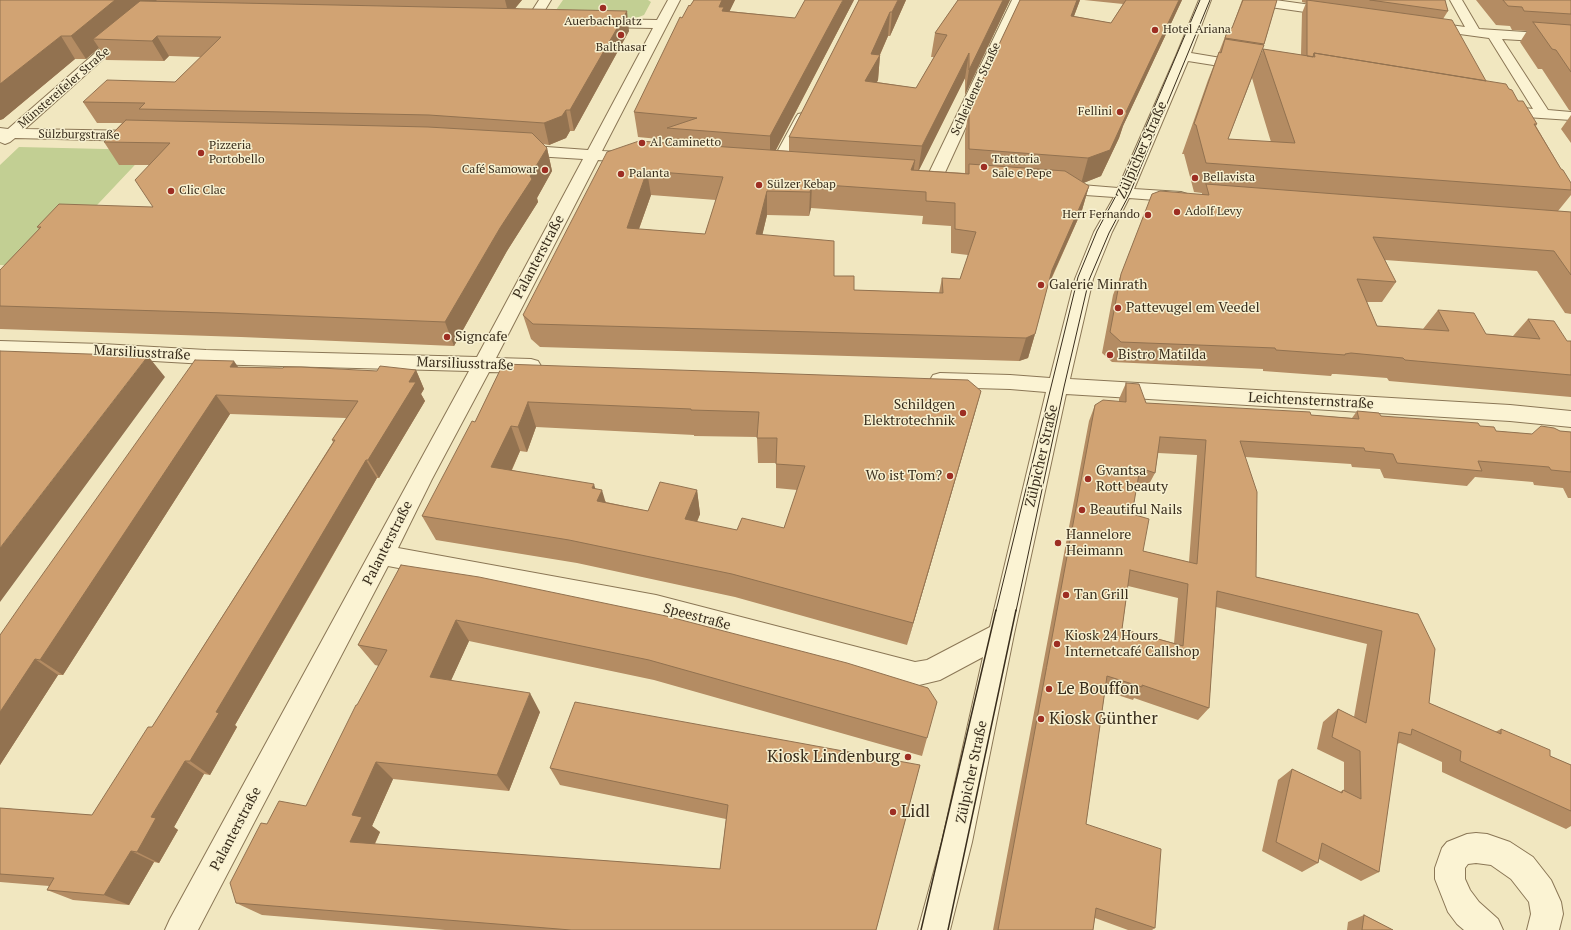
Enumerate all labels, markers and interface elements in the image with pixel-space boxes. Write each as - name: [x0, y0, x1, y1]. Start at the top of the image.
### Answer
- marker: Auerbachplatz: [598, 3, 608, 13]
- place label: Auerbachplatz: [564, 15, 642, 29]
- place label: Hotel Ariana: [1163, 23, 1231, 37]
- marker: Hotel Ariana: [1150, 25, 1160, 35]
- marker: Balthasar: [616, 30, 626, 40]
- street label: Schleidener Straße: [948, 40, 1004, 138]
- place label: Balthasar: [596, 41, 646, 55]
- street label: Münstereifeler Straße: [15, 44, 113, 132]
- street label: Zülpicher Straße: [1113, 99, 1171, 201]
- place label: Fellini: [1078, 105, 1112, 119]
- marker: Fellini: [1115, 107, 1125, 117]
- street label: Sülzburgstraße: [38, 127, 120, 143]
- place label: Al Caminetto: [650, 136, 721, 150]
- marker: Al Caminetto: [637, 138, 647, 148]
- place label: Pizzeria Portobello: [209, 139, 265, 167]
- marker: Pizzeria Portobello: [196, 148, 206, 158]
- place label: Trattoria Sale e Pepe: [992, 153, 1052, 181]
- marker: Trattoria Sale e Pepe: [979, 162, 989, 172]
- place label: Café Samowar: [462, 163, 537, 177]
- marker: Café Samowar: [540, 165, 550, 175]
- place label: Palanta: [629, 167, 670, 181]
- marker: Palanta: [616, 169, 626, 179]
- place label: Bellavista: [1203, 171, 1255, 185]
- marker: Bellavista: [1190, 173, 1200, 183]
- place label: Sülzer Kebap: [767, 178, 836, 192]
- marker: Sülzer Kebap: [754, 180, 764, 190]
- place label: Clic Clac: [179, 184, 225, 198]
- marker: Clic Clac: [166, 186, 176, 196]
- place label: Adolf Levy: [1185, 205, 1242, 219]
- marker: Adolf Levy: [1172, 207, 1182, 217]
- place label: Herr Fernando: [1062, 208, 1140, 222]
- marker: Herr Fernando: [1143, 210, 1153, 220]
- street label: Palanterstraße: [510, 212, 568, 302]
- place label: Galerie Minrath: [1049, 277, 1148, 293]
- marker: Galerie Minrath: [1036, 280, 1046, 290]
- place label: Pattevugel em Veedel: [1126, 300, 1260, 316]
- marker: Pattevugel em Veedel: [1113, 303, 1123, 313]
- place label: Signcafe: [455, 329, 508, 345]
- marker: Signcafe: [442, 332, 452, 342]
- street label: Marsiliusstraße: [93, 342, 191, 364]
- place label: Bistro Matilda: [1118, 347, 1206, 363]
- marker: Bistro Matilda: [1105, 350, 1115, 360]
- street label: Marsiliusstraße: [416, 354, 514, 374]
- street label: Leichtensternstraße: [1248, 389, 1374, 413]
- place label: Schildgen Elektrotechnik: [863, 397, 955, 430]
- street label: Zülpicher Straße: [1022, 403, 1062, 509]
- marker: Schildgen Elektrotechnik: [958, 408, 968, 418]
- place label: Gvantsa Rott beauty: [1096, 463, 1168, 496]
- place label: Wo ist Tom?: [866, 468, 942, 484]
- marker: Wo ist Tom?: [945, 471, 955, 481]
- marker: Gvantsa Rott beauty: [1083, 474, 1093, 484]
- street label: Palanterstraße: [360, 498, 416, 588]
- place label: Beautiful Nails: [1090, 502, 1182, 518]
- marker: Beautiful Nails: [1077, 505, 1087, 515]
- place label: Hannelore Heimann: [1066, 527, 1131, 560]
- marker: Hannelore Heimann: [1053, 538, 1063, 548]
- place label: Tan Grill: [1074, 587, 1129, 603]
- marker: Tan Grill: [1061, 590, 1071, 600]
- street label: Speestraße: [661, 600, 733, 634]
- place label: Kiosk 24 Hours Internetcafé Callshop: [1065, 628, 1199, 660]
- marker: Kiosk 24 Hours Internetcafé Callshop: [1052, 639, 1062, 649]
- place label: Le Bouffon: [1057, 679, 1139, 699]
- marker: Le Bouffon: [1044, 684, 1054, 694]
- place label: Kiosk Günther: [1049, 709, 1158, 729]
- marker: Kiosk Günther: [1036, 714, 1046, 724]
- street label: Zülpicher Straße: [953, 719, 991, 825]
- place label: Kiosk Lindenburg: [767, 747, 900, 767]
- marker: Kiosk Lindenburg: [903, 752, 913, 762]
- street label: Palanterstraße: [207, 784, 265, 874]
- place label: Lidl: [901, 802, 930, 822]
- marker: Lidl: [888, 807, 898, 817]

